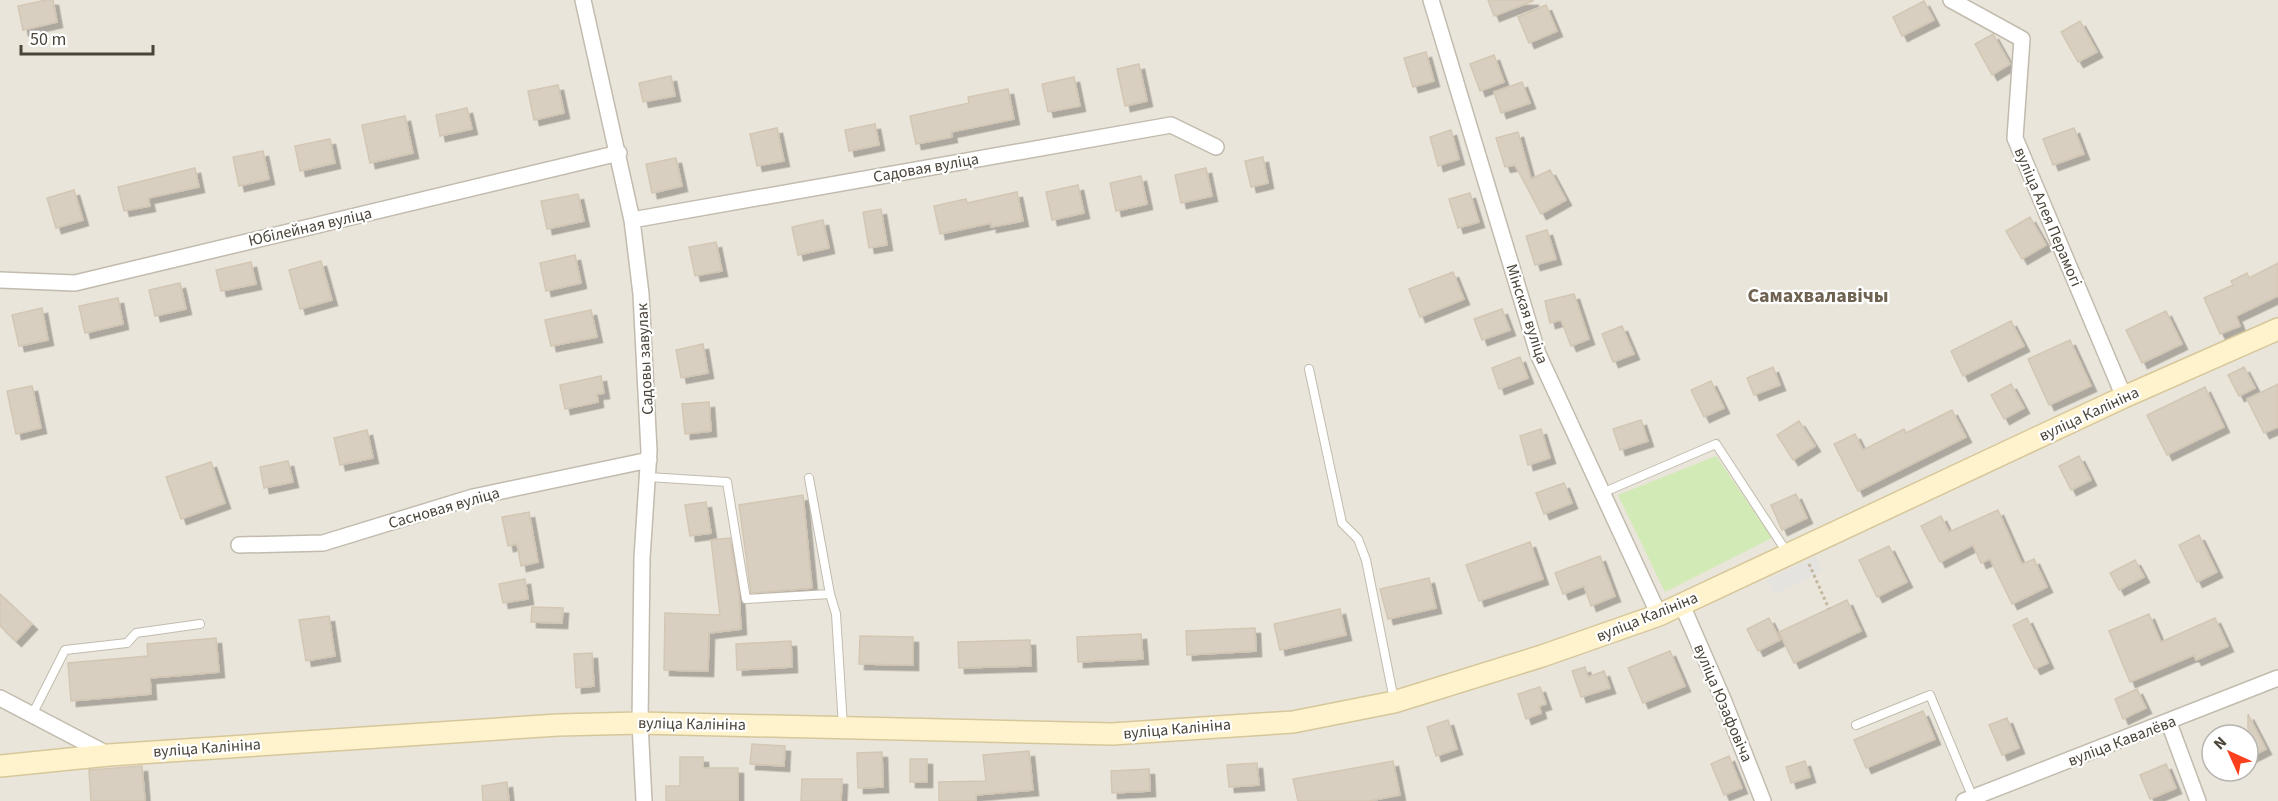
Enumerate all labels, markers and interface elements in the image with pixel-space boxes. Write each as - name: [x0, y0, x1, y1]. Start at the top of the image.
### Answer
- scale bar: [21, 18, 153, 56]
- text: 50 m: [30, 27, 66, 52]
- street label: вуліца Алея Перамогі: [2009, 144, 2087, 290]
- street label: Садовая вуліца: [871, 148, 981, 188]
- street label: Юбілейная вуліца: [246, 202, 374, 252]
- street label: Мінская вуліца: [1500, 261, 1554, 367]
- district label: Самахвалавічы: [1747, 282, 1889, 310]
- street label: Садовы завулак: [631, 303, 659, 415]
- street label: вуліца Калініна: [2035, 381, 2143, 447]
- street label: Сасновая вуліца: [386, 482, 502, 534]
- street label: вуліца Калініна: [1593, 587, 1701, 647]
- street label: вуліца Юзафовіча: [1688, 640, 1758, 766]
- street label: вуліца Кавалёва: [2065, 710, 2179, 772]
- street label: вуліца Калініна: [638, 712, 746, 736]
- street label: вуліца Калініна: [1122, 713, 1232, 745]
- north arrow: [2200, 723, 2260, 783]
- text: N: [2209, 732, 2232, 755]
- street label: вуліца Калініна: [152, 733, 262, 763]

